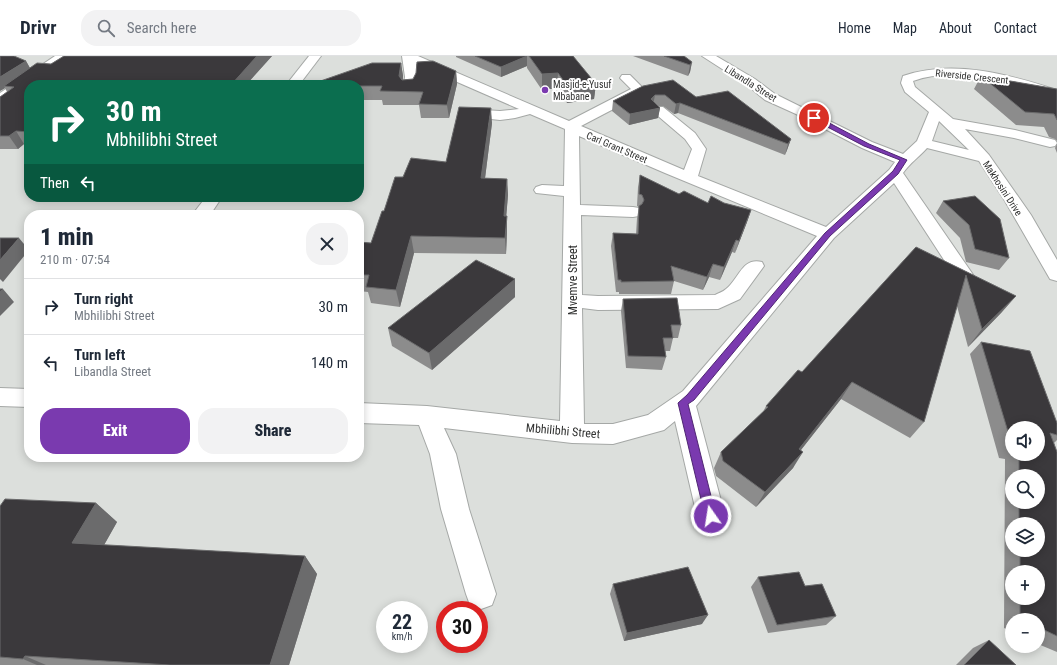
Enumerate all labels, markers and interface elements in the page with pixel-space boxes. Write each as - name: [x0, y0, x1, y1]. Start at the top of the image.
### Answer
- search box: [81, 10, 361, 46]
- text: Drivr: [20, 16, 57, 39]
- icon: search: [95, 17, 117, 39]
- text: Search here: [127, 19, 196, 37]
- text: Home: [838, 20, 871, 36]
- text: Map: [893, 20, 917, 36]
- text: About: [939, 20, 972, 36]
- text: Contact: [994, 20, 1037, 36]
- street label: Libandla Street: [723, 63, 779, 104]
- street label: Riverside Crescent: [935, 67, 1009, 86]
- place label: Masjid-e-Yusuf Mbabane: [553, 79, 612, 102]
- marker: Masjid-e-Yusuf Mbabane: [540, 85, 550, 95]
- text: 30 m: [106, 95, 162, 128]
- icon: right: [40, 96, 92, 148]
- pin: [797, 101, 831, 135]
- icon: arrive: [803, 107, 825, 129]
- text: Mbhilibhi Street: [106, 129, 218, 150]
- street label: Carl Grant Street: [585, 130, 649, 165]
- street label: Makhosini Drive: [981, 159, 1024, 218]
- icon: left: [77, 172, 99, 194]
- text: Then: [40, 174, 69, 192]
- text: 1 min: [40, 223, 94, 251]
- button: close: [306, 223, 348, 265]
- street label: Mvemve Street: [566, 244, 580, 315]
- text: 210 m · 07:54: [40, 252, 110, 267]
- text: Turn right: [74, 290, 133, 308]
- icon: right: [40, 296, 62, 318]
- text: 30 m: [318, 298, 348, 316]
- text: Mbhilibhi Street: [74, 308, 155, 323]
- text: Turn left: [74, 346, 125, 364]
- icon: left: [40, 352, 62, 374]
- text: 140 m: [311, 354, 348, 372]
- text: Libandla Street: [74, 364, 151, 379]
- button: Exit: [40, 408, 190, 454]
- button: Share: [198, 408, 348, 454]
- street label: Mbhilibhi Street: [525, 421, 601, 441]
- map controls: [1005, 421, 1045, 653]
- button: sound: [1005, 421, 1045, 461]
- button: search: [1005, 469, 1045, 509]
- position arrow: [690, 495, 732, 537]
- button: layers: [1005, 517, 1045, 557]
- button: +: [1005, 565, 1045, 605]
- speed limit sign: 30: [436, 601, 488, 653]
- text: 22: [392, 610, 412, 634]
- button: −: [1005, 613, 1045, 653]
- text: km/h: [392, 631, 412, 642]

